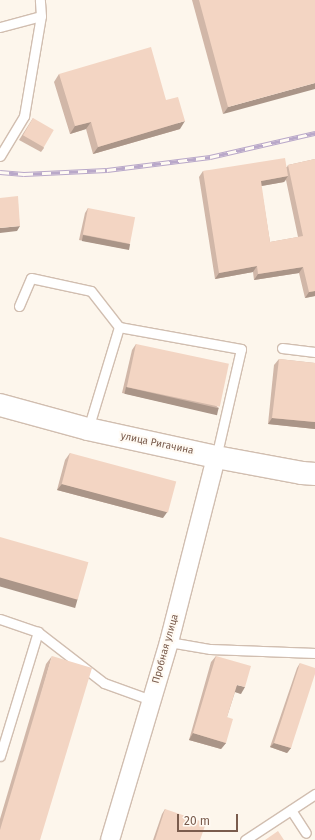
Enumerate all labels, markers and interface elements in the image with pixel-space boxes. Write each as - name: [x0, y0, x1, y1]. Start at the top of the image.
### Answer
- street label: улица Ригачина: [119, 430, 195, 458]
- street label: Пробная улица: [150, 613, 182, 685]
- scale bar: [179, 806, 240, 832]
- text: 20 m: [184, 814, 210, 828]

